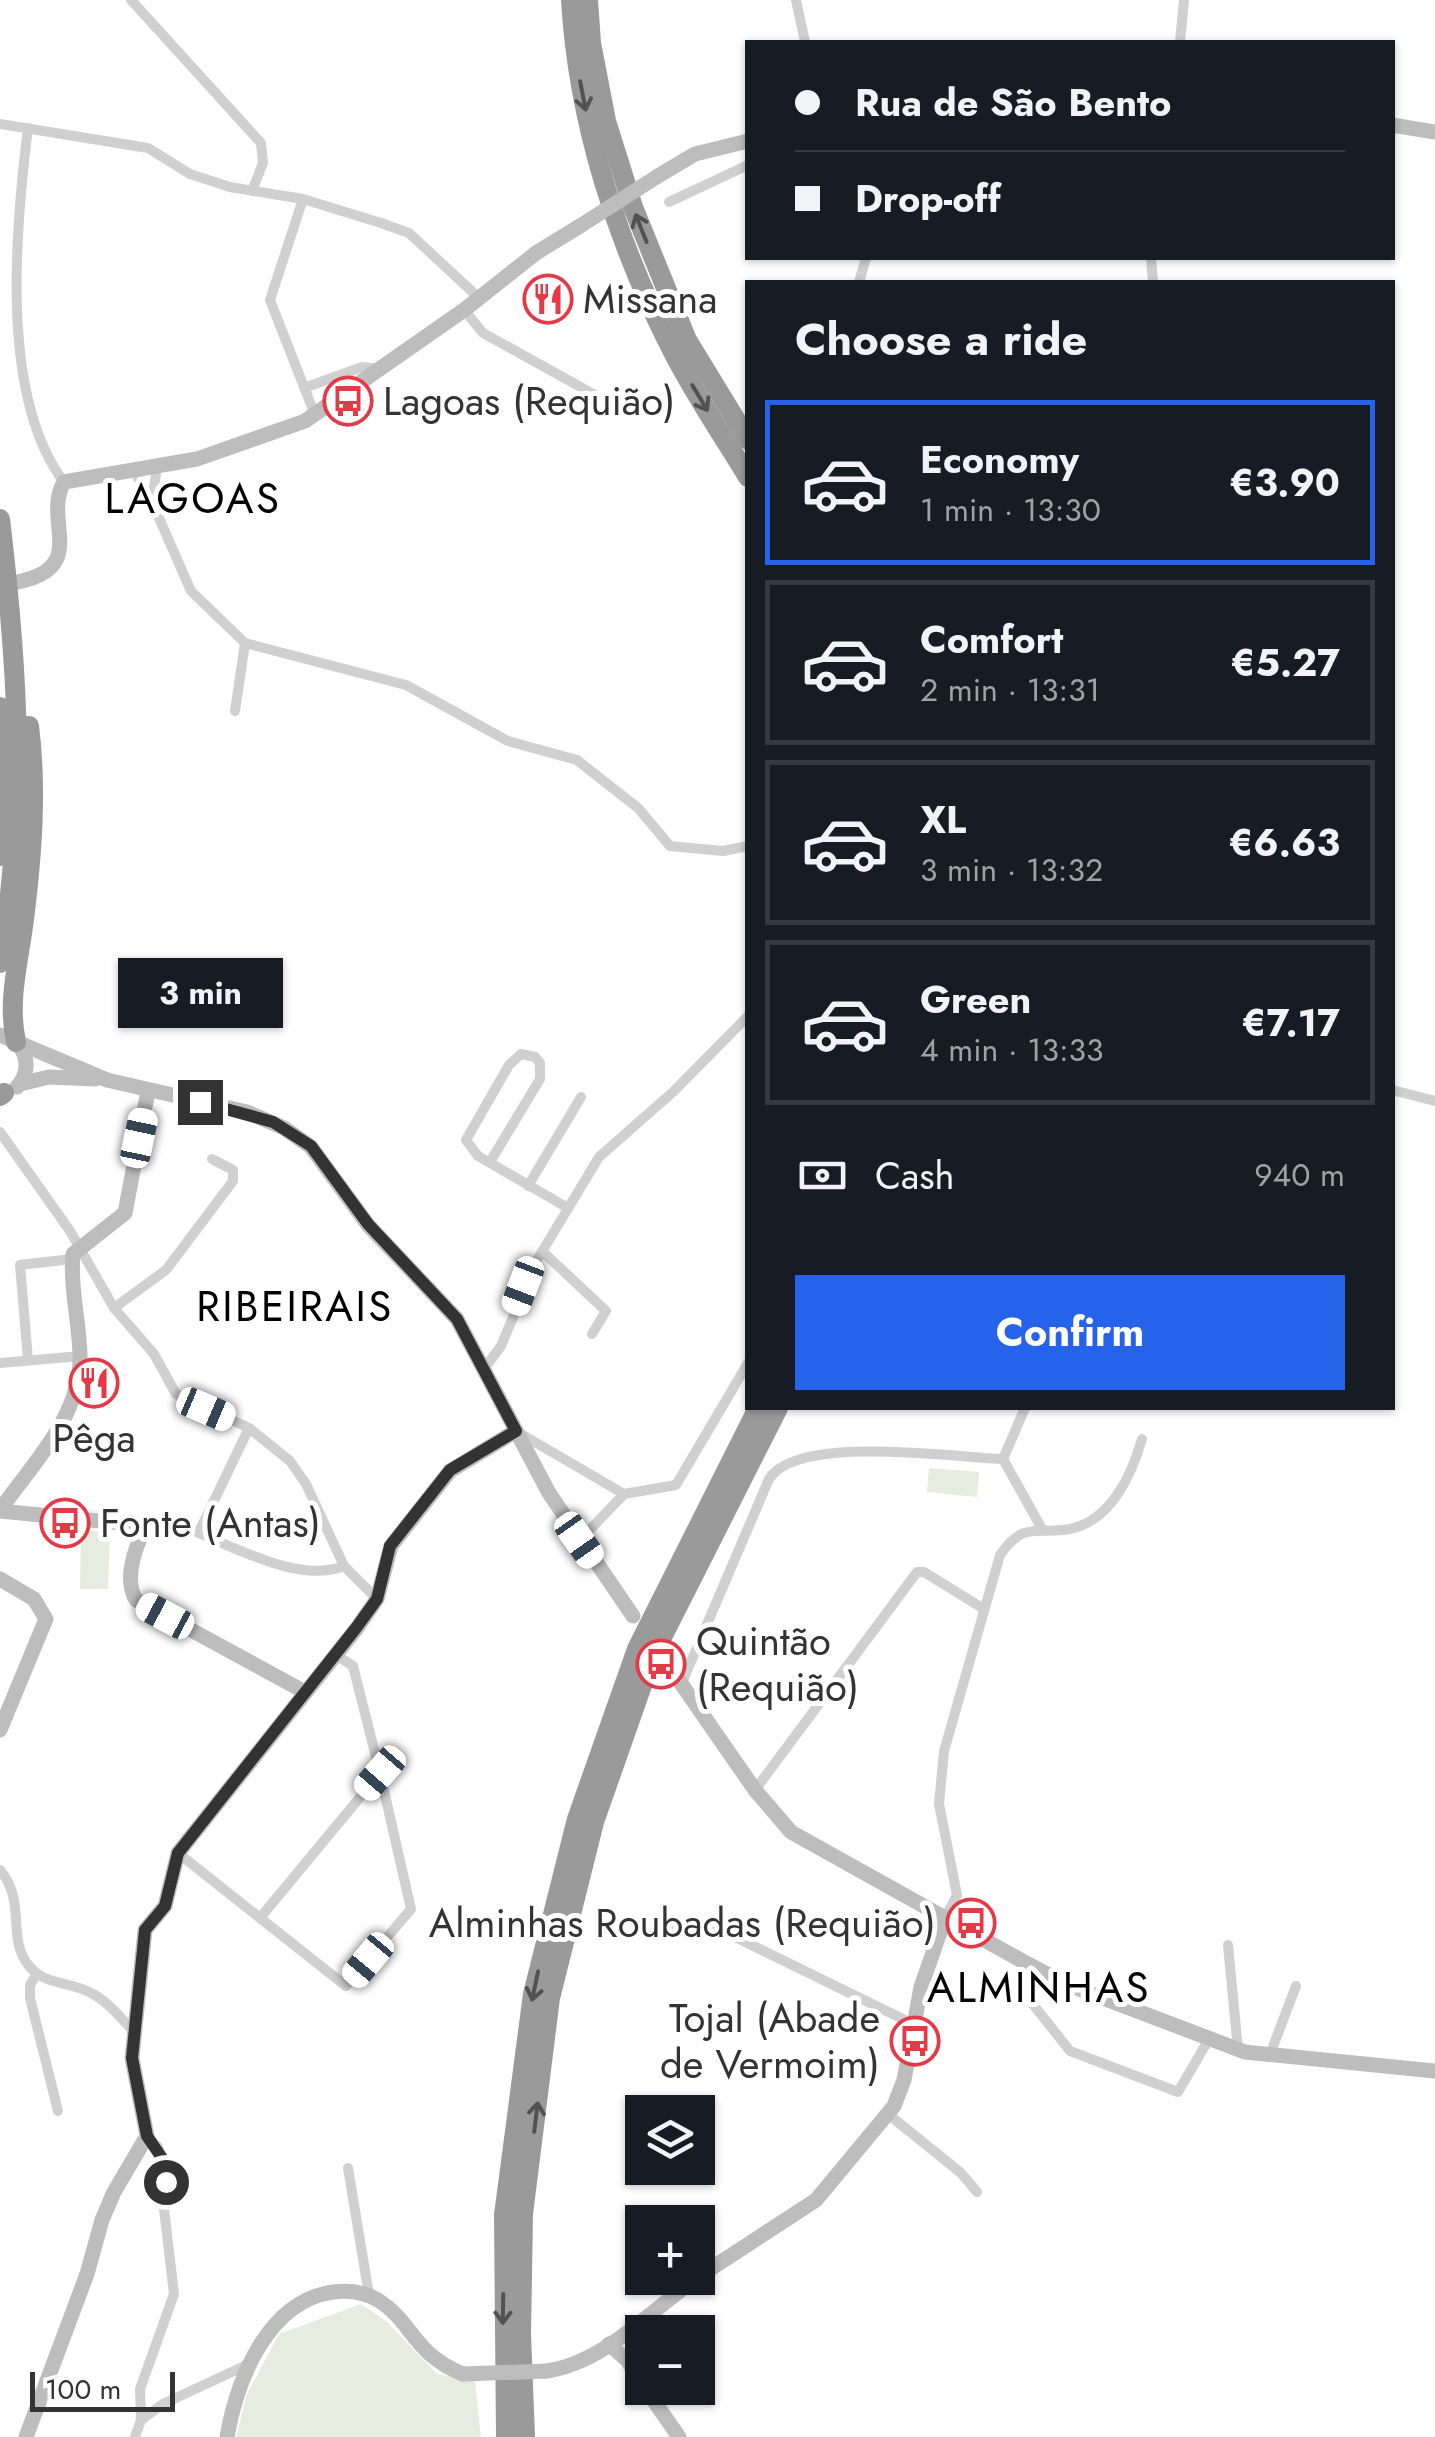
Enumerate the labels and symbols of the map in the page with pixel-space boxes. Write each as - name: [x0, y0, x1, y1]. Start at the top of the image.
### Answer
- one-way arrow: [575, 80, 594, 112]
- one-way arrow: [631, 213, 649, 244]
- place label: Missana: [583, 270, 718, 328]
- restaurant icon: Missana: [522, 273, 574, 325]
- place label: Lagoas (Requião): [383, 372, 675, 430]
- bus stop icon: Lagoas (Requião): [322, 375, 374, 427]
- one-way arrow: [691, 383, 711, 412]
- district label: LAGOAS: [105, 468, 281, 529]
- callout: 3 min: [118, 957, 282, 1027]
- route end: [178, 1080, 223, 1125]
- car: [118, 1106, 160, 1170]
- car: [498, 1253, 548, 1319]
- district label: RIBEIRAIS: [196, 1276, 394, 1337]
- restaurant icon: Pêga: [68, 1357, 120, 1409]
- car: [173, 1383, 239, 1435]
- place label: Pêga: [52, 1409, 136, 1467]
- place label: Fonte (Antas): [100, 1494, 321, 1552]
- bus stop icon: Fonte (Antas): [39, 1497, 91, 1549]
- car: [550, 1507, 608, 1573]
- car: [131, 1589, 199, 1643]
- place label: Quintão (Requião): [696, 1612, 859, 1716]
- bus stop icon: Quintão (Requião): [635, 1638, 687, 1690]
- car: [349, 1741, 411, 1805]
- place label: Alminhas Roubadas (Requião): [429, 1894, 936, 1952]
- bus stop icon: Alminhas Roubadas (Requião): [945, 1897, 997, 1949]
- car: [337, 1927, 399, 1993]
- district label: ALMINHAS: [927, 1957, 1151, 2018]
- one-way arrow: [525, 1969, 543, 2001]
- place label: Tojal (Abade de Vermoim): [660, 1989, 880, 2093]
- bus stop icon: Tojal (Abade de Vermoim): [889, 2015, 941, 2067]
- one-way arrow: [527, 2101, 545, 2134]
- route start: [144, 2160, 189, 2205]
- one-way arrow: [493, 2292, 512, 2324]
- scale bar: [30, 2367, 175, 2412]

